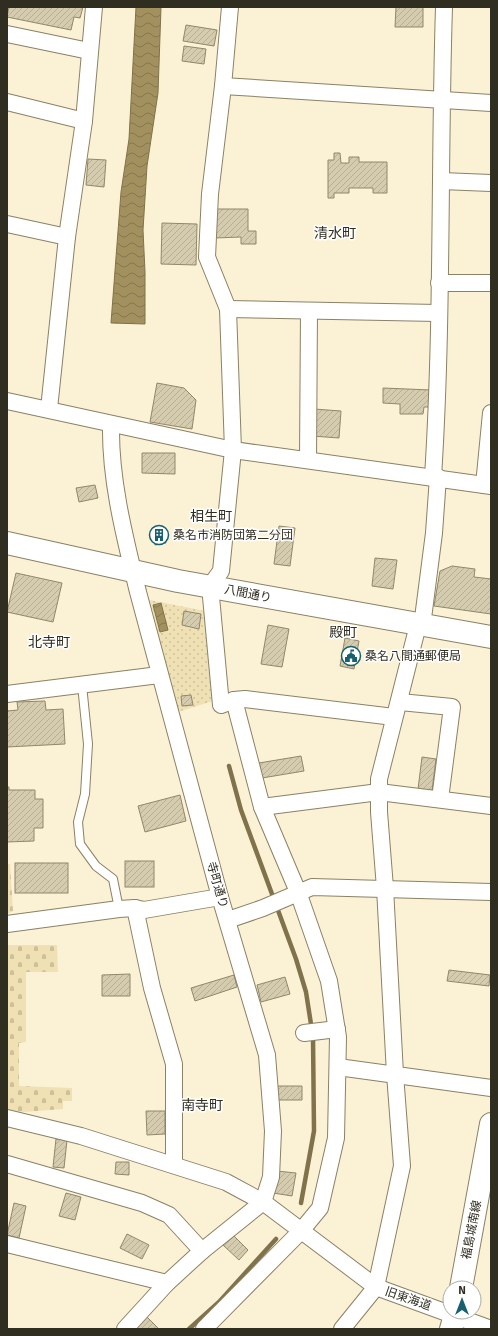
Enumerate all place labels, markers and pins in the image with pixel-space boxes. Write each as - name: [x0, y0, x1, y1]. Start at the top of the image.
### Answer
- building icon: 桑名市消防団第二分団: [148, 524, 170, 546]
- place label: 桑名市消防団第二分団: [173, 528, 293, 543]
- public building icon: 桑名八間通郵便局: [340, 645, 362, 667]
- place label: 桑名八間通郵便局: [365, 649, 461, 664]

